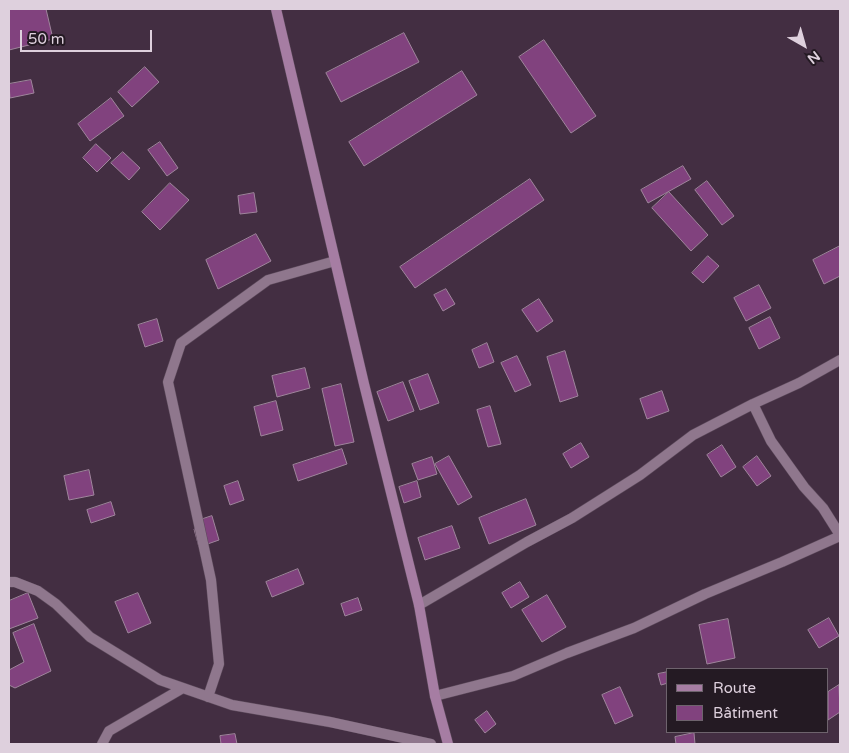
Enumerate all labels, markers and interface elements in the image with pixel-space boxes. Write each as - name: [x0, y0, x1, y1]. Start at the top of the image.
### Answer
- scale bar: [22, 20, 155, 52]
- north arrow: [779, 20, 829, 70]
- text: 50 m: [28, 30, 65, 48]
- text: N: [804, 47, 823, 67]
- legend: [666, 668, 829, 733]
- text: Route: [713, 679, 756, 697]
- text: Bâtiment: [713, 704, 778, 722]

